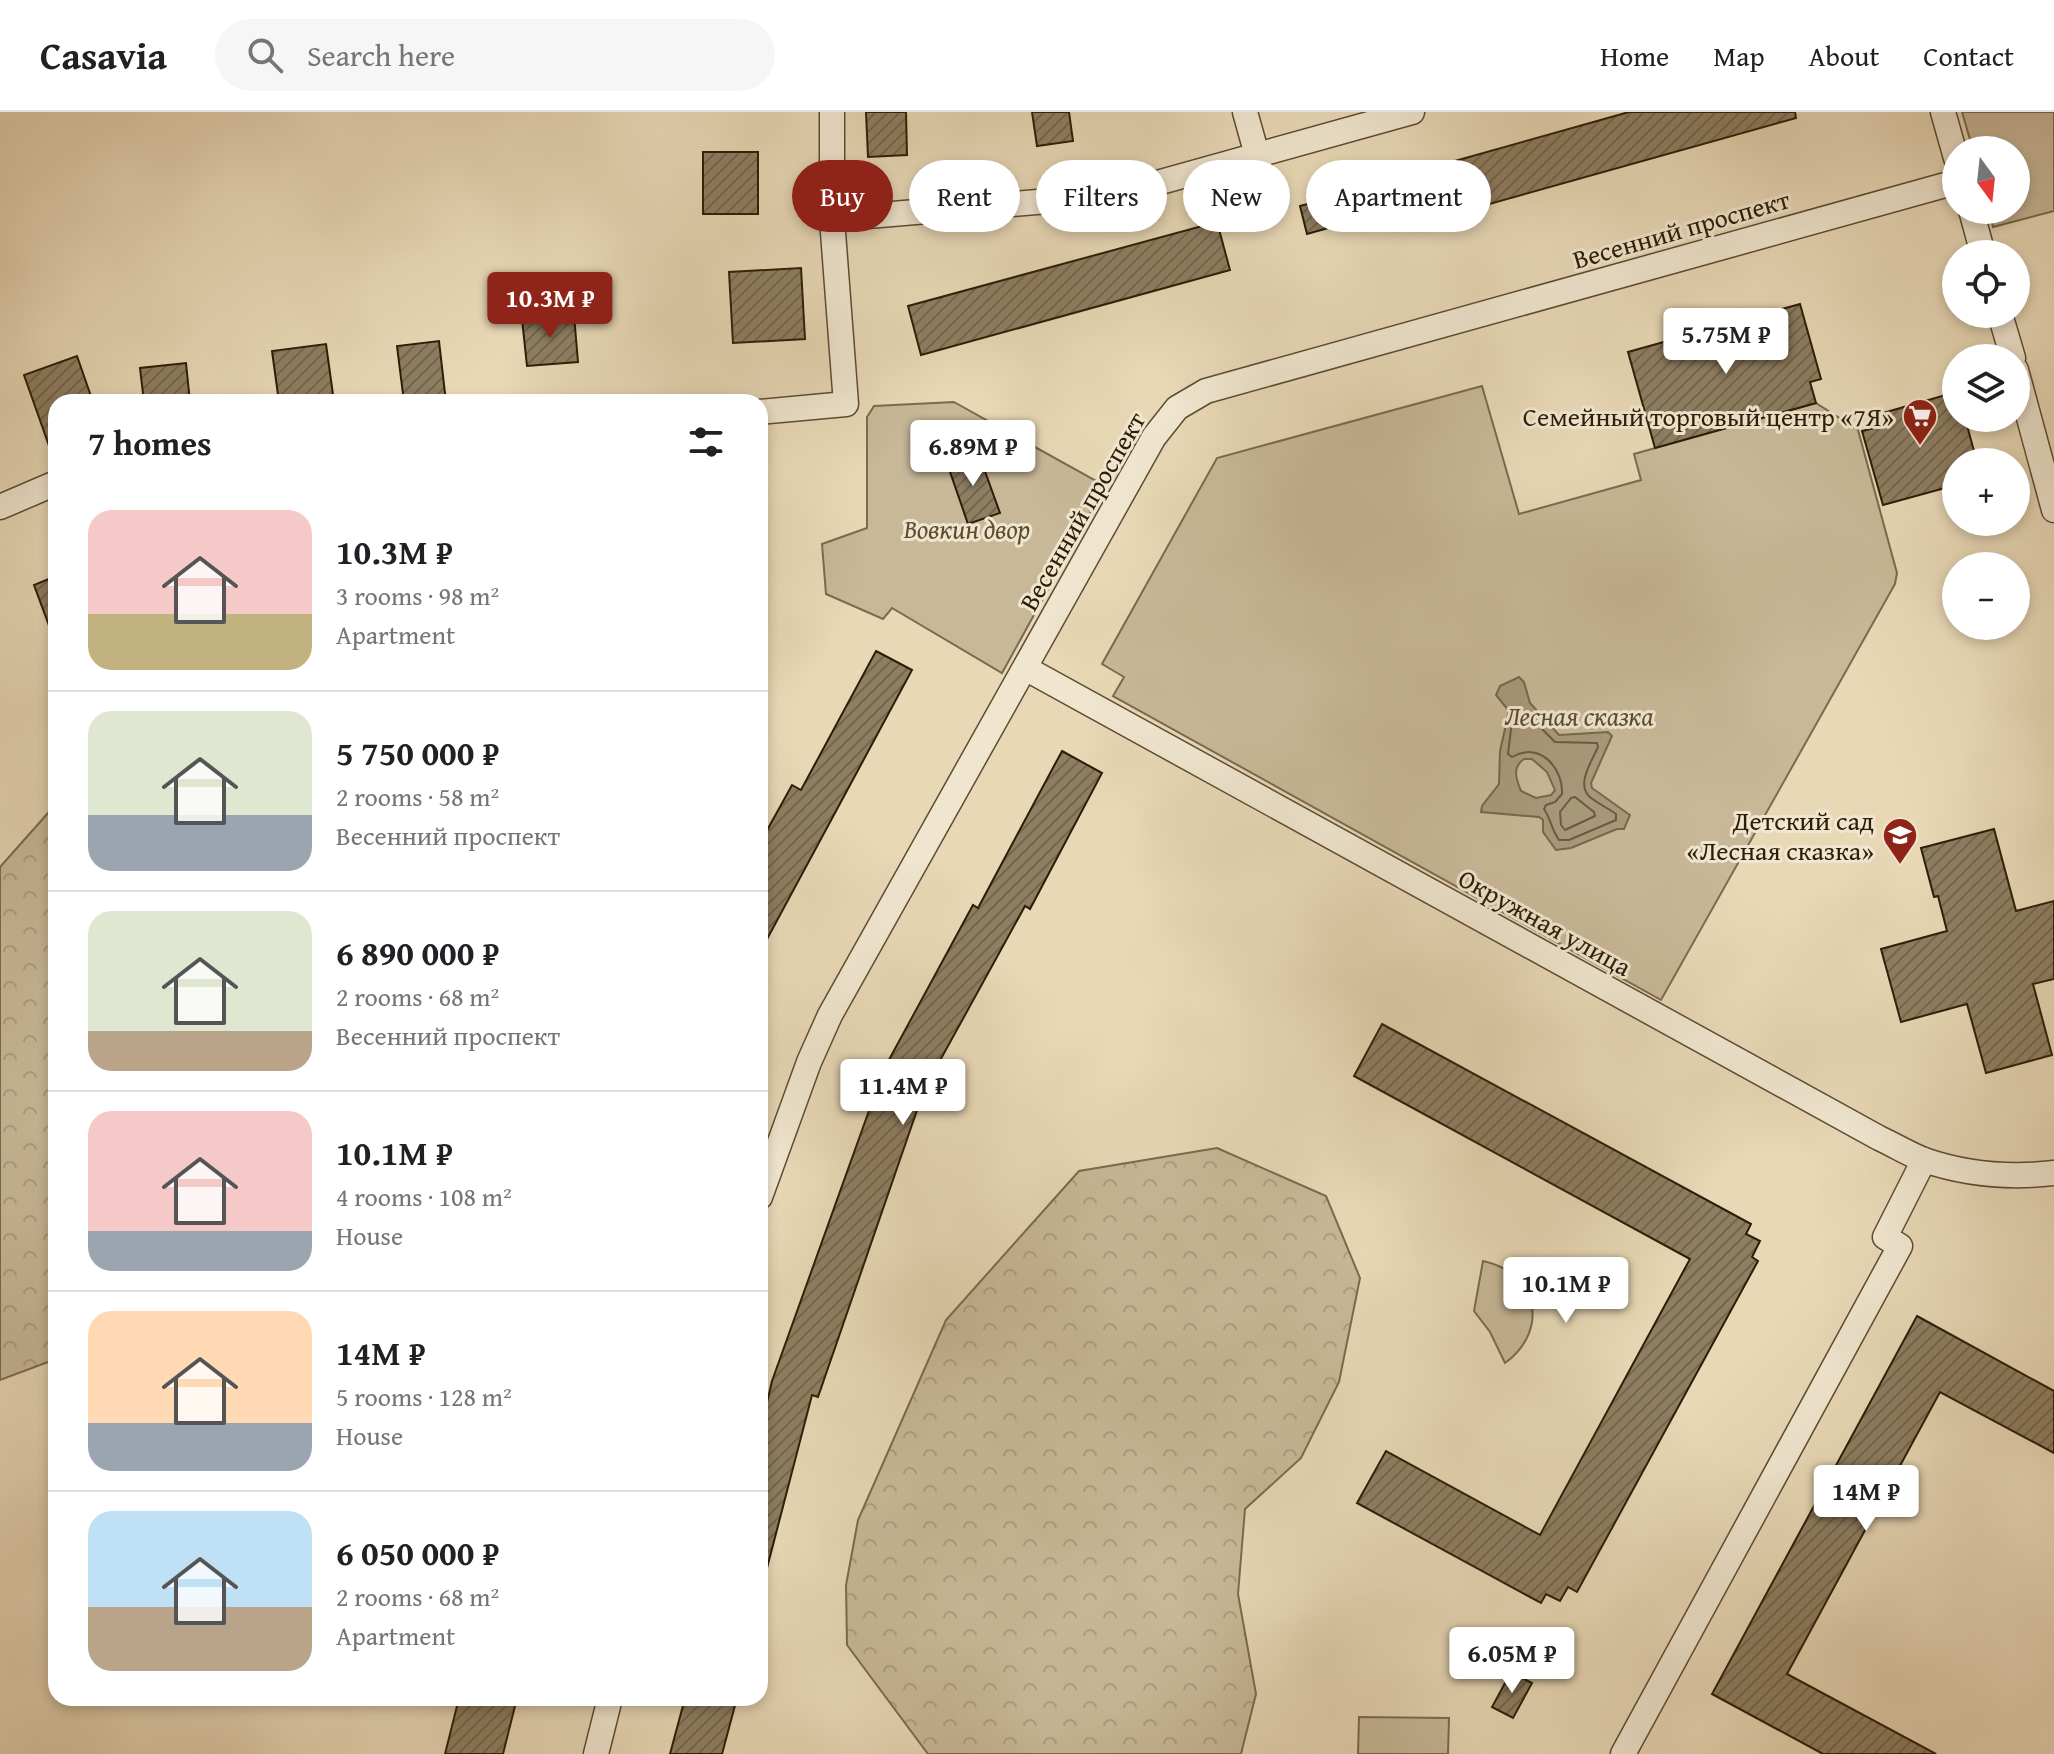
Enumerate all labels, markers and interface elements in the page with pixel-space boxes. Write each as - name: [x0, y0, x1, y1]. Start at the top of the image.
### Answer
- search box: [215, 19, 775, 91]
- text: Casavia: [40, 27, 167, 83]
- icon: search: [243, 33, 287, 77]
- text: Search here: [307, 33, 455, 77]
- text: Home: [1600, 35, 1669, 76]
- text: Map: [1713, 35, 1765, 76]
- text: About: [1809, 35, 1879, 76]
- text: Contact: [1923, 35, 2014, 76]
- north arrow: [1942, 136, 2030, 224]
- map controls: [1942, 136, 2030, 640]
- chip: Buy: [792, 160, 893, 232]
- chip: Rent: [909, 160, 1020, 232]
- chip: Filters: [1036, 160, 1167, 232]
- chip: New: [1183, 160, 1290, 232]
- chip: Apartment: [1306, 160, 1491, 232]
- street label: Весенний проспект: [1568, 179, 1794, 279]
- button: locate: [1942, 240, 2030, 328]
- pin: 10.3M ₽: [476, 272, 624, 340]
- text: 10.3M ₽: [505, 278, 595, 317]
- pin: 5.75M ₽: [1652, 308, 1800, 376]
- text: 5.75M ₽: [1681, 314, 1771, 353]
- button: layers: [1942, 344, 2030, 432]
- place label: Семейный торговый центр «7Я»: [1523, 397, 1894, 436]
- supermarket icon: Семейный торговый центр «7Я»: [1901, 397, 1939, 447]
- street label: Весенний проспект: [1009, 404, 1155, 618]
- text: 7 homes: [88, 418, 212, 467]
- icon: filters: [684, 420, 728, 464]
- pin: 6.89M ₽: [899, 420, 1047, 488]
- text: 6.89M ₽: [928, 426, 1018, 465]
- button: +: [1942, 448, 2030, 536]
- park label: Вовкин двор: [903, 509, 1030, 548]
- text: 10.3M ₽: [336, 527, 453, 576]
- icon: home: [152, 542, 248, 638]
- button: −: [1942, 552, 2030, 640]
- text: 3 rooms · 98 m²: [336, 576, 499, 615]
- text: Apartment: [336, 615, 455, 654]
- park label: Лесная сказка: [1505, 696, 1653, 735]
- text: 5 750 000 ₽: [336, 728, 499, 777]
- icon: home: [152, 743, 248, 839]
- text: 2 rooms · 58 m²: [336, 777, 499, 816]
- place label: Детский сад «Лесная сказка»: [1687, 801, 1874, 870]
- text: Весенний проспект: [336, 816, 560, 855]
- school or university icon: Детский сад «Лесная сказка»: [1881, 816, 1919, 866]
- street label: Окружная улица: [1451, 858, 1639, 986]
- text: 6 890 000 ₽: [336, 928, 499, 977]
- icon: home: [152, 943, 248, 1039]
- text: 2 rooms · 68 m²: [336, 977, 499, 1016]
- text: Весенний проспект: [336, 1016, 560, 1055]
- pin: 11.4M ₽: [829, 1059, 977, 1127]
- text: 11.4M ₽: [858, 1065, 948, 1104]
- text: 10.1M ₽: [336, 1128, 453, 1177]
- icon: home: [152, 1143, 248, 1239]
- text: 4 rooms · 108 m²: [336, 1177, 512, 1216]
- text: House: [336, 1216, 403, 1255]
- pin: 10.1M ₽: [1492, 1257, 1640, 1325]
- text: 10.1M ₽: [1521, 1263, 1611, 1302]
- text: 14M ₽: [336, 1328, 426, 1377]
- icon: home: [152, 1343, 248, 1439]
- text: 5 rooms · 128 m²: [336, 1377, 512, 1416]
- text: House: [336, 1416, 403, 1455]
- pin: 14M ₽: [1810, 1465, 1922, 1533]
- text: 14M ₽: [1832, 1471, 1900, 1510]
- text: 6 050 000 ₽: [336, 1528, 499, 1577]
- icon: home: [152, 1543, 248, 1639]
- text: 2 rooms · 68 m²: [336, 1577, 499, 1616]
- text: Apartment: [336, 1616, 455, 1655]
- pin: 6.05M ₽: [1438, 1627, 1586, 1695]
- text: 6.05M ₽: [1467, 1633, 1557, 1672]

